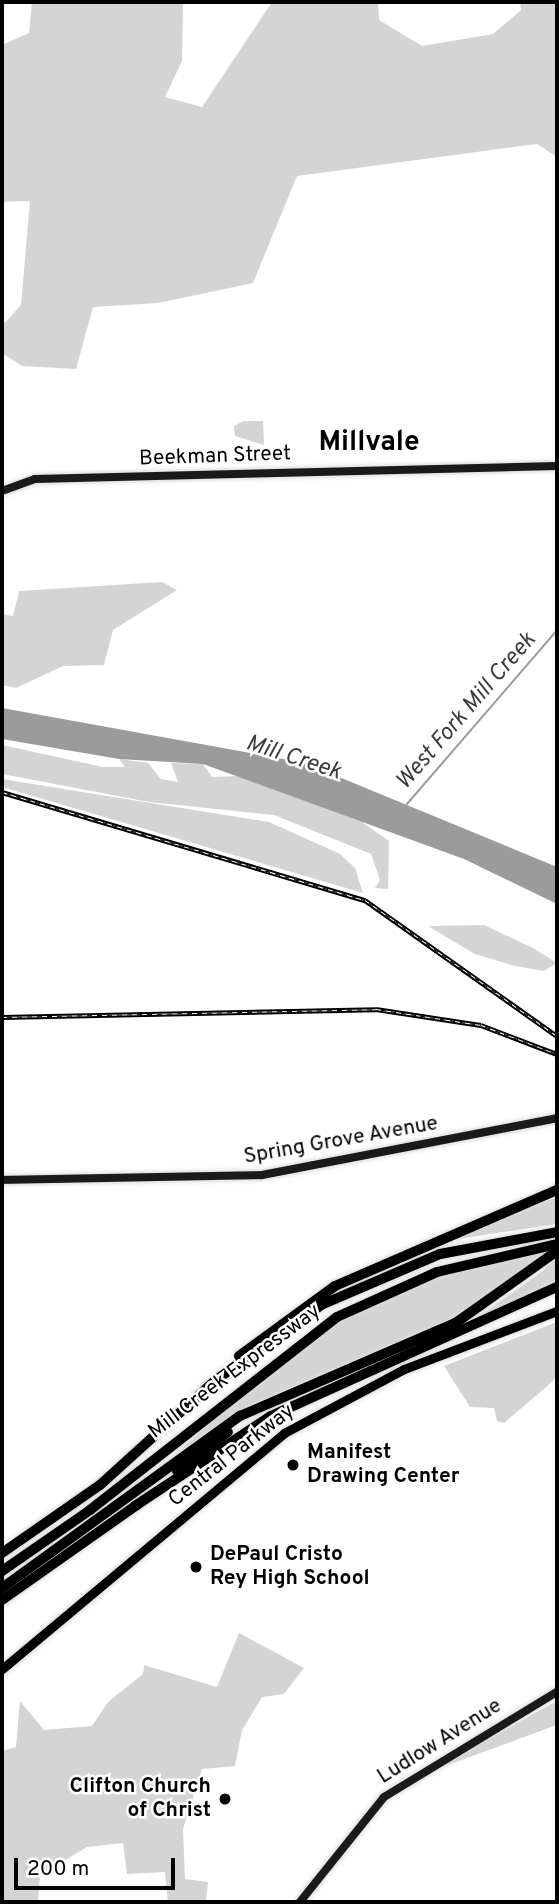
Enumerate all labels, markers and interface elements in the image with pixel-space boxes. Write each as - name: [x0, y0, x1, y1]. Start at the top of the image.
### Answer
- district label: Millvale: [318, 426, 420, 460]
- street label: Beekman Street: [139, 442, 291, 472]
- water label: West Fork Mill Creek: [391, 628, 543, 796]
- water label: Mill Creek: [242, 731, 344, 787]
- street label: Spring Grove Avenue: [242, 1111, 440, 1171]
- street label: Mill Creek Expressway: [144, 1299, 326, 1445]
- street label: Central Parkway: [164, 1399, 300, 1513]
- place label: Manifest Drawing Center: [307, 1440, 459, 1490]
- marker: Manifest Drawing Center: [285, 1457, 301, 1473]
- place label: DePaul Cristo Rey High School: [210, 1542, 370, 1592]
- marker: DePaul Cristo Rey High School: [188, 1559, 204, 1575]
- street label: Ludlow Avenue: [373, 1694, 507, 1790]
- place label: Clifton Church of Christ: [70, 1774, 211, 1824]
- marker: Clifton Church of Christ: [217, 1791, 233, 1807]
- scale bar: [18, 1844, 178, 1888]
- text: 200 m: [27, 1856, 89, 1883]

